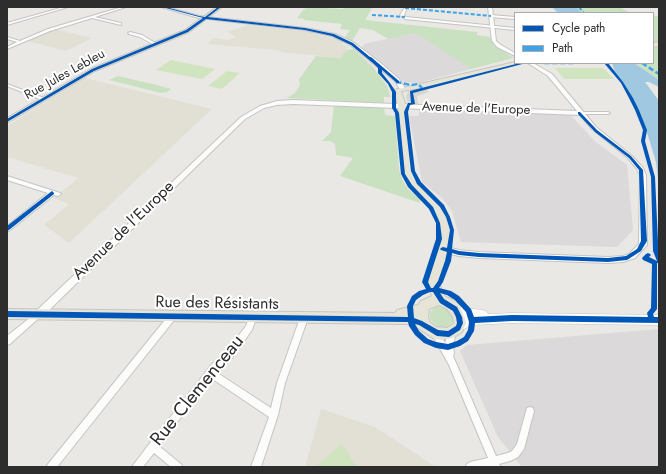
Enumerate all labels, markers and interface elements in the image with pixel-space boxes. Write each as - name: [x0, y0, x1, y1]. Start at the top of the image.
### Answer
- legend: [514, 12, 654, 64]
- text: Cycle path: [552, 19, 605, 37]
- text: Path: [552, 39, 573, 57]
- street label: Rue Jules Lebleu: [22, 46, 108, 104]
- street label: Avenue de l'Europe: [421, 99, 531, 119]
- street label: Avenue de l'Europe: [69, 178, 179, 284]
- street label: Rue des Résistants: [155, 293, 279, 315]
- street label: Rue Clemenceau: [146, 331, 250, 451]

